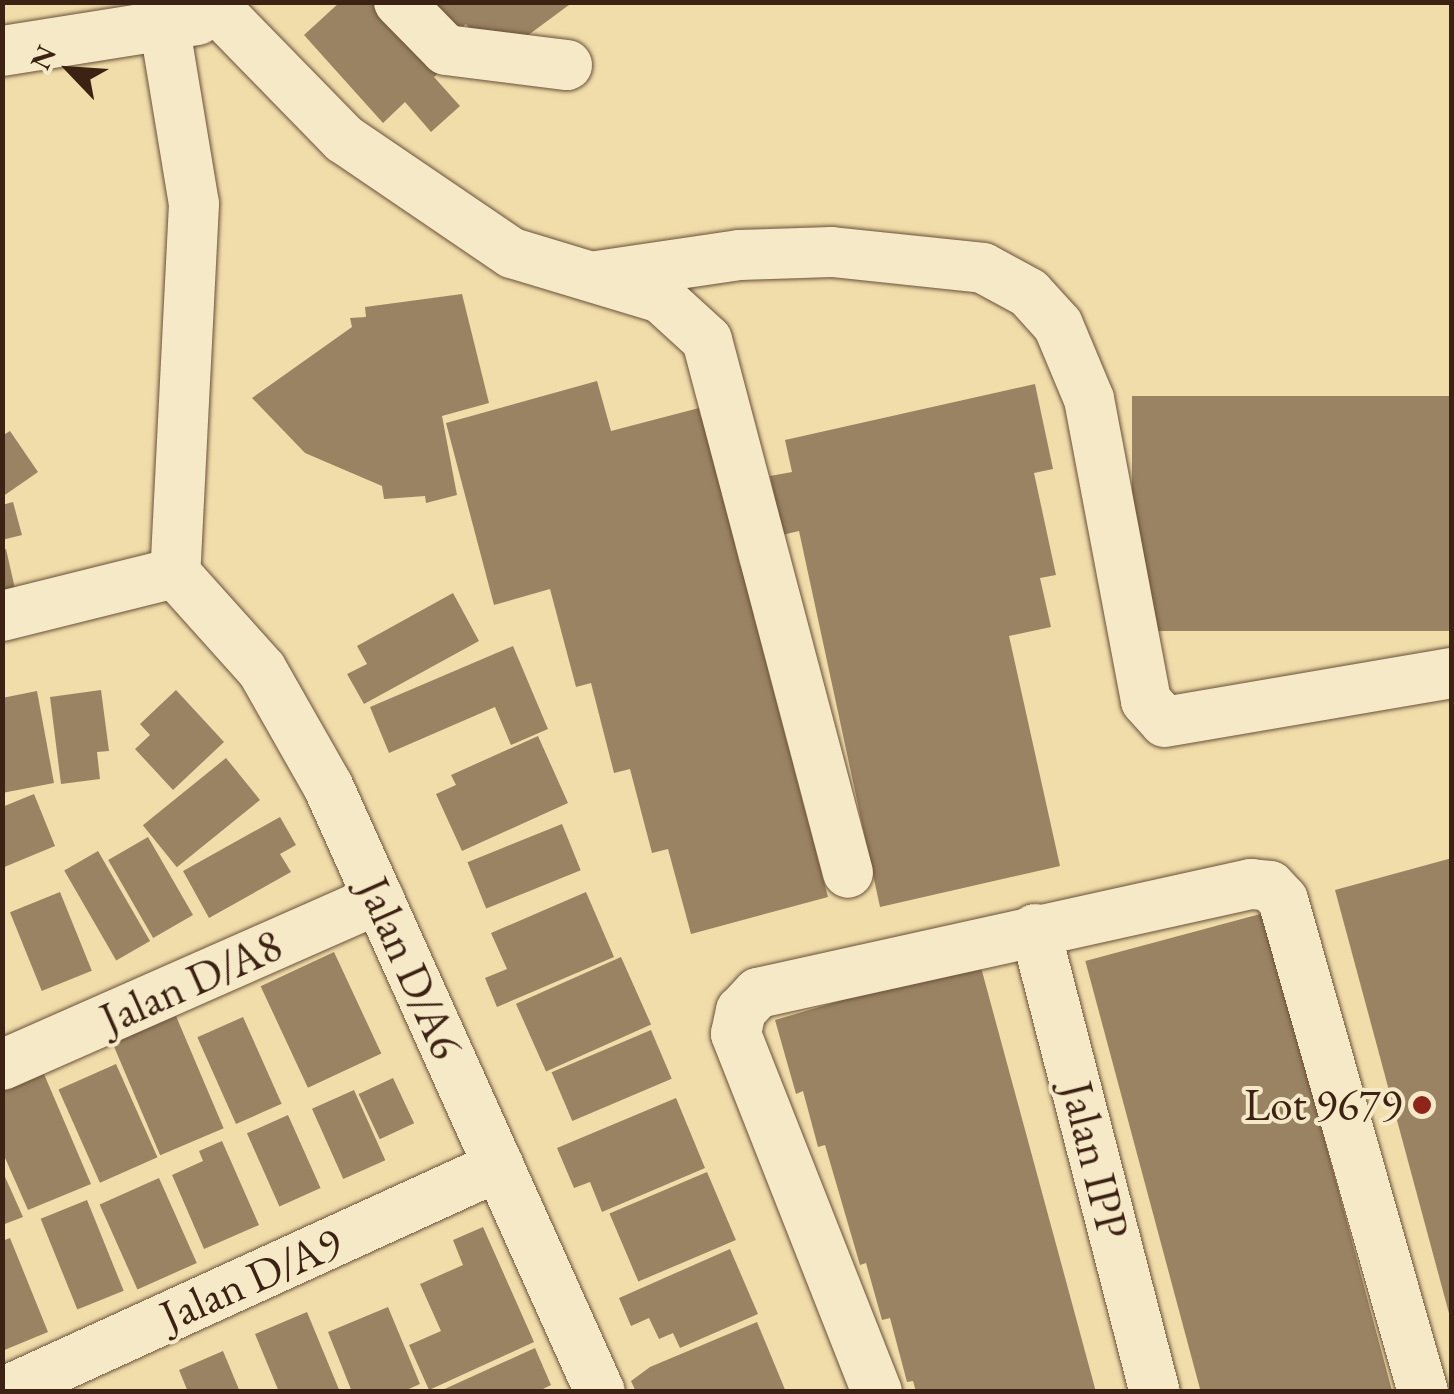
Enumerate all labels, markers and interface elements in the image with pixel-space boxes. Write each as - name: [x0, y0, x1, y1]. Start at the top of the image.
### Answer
- north arrow: [20, 20, 120, 120]
- text: N: [22, 39, 64, 75]
- street label: Jalan D/A6: [346, 869, 474, 1067]
- street label: Jalan D/A8: [92, 918, 290, 1046]
- street label: Jalan IPP: [1049, 1076, 1141, 1244]
- place label: Lot 9679: [1244, 1078, 1402, 1132]
- marker: Lot 9679: [1411, 1094, 1433, 1116]
- street label: Jalan D/A9: [152, 1215, 350, 1343]

